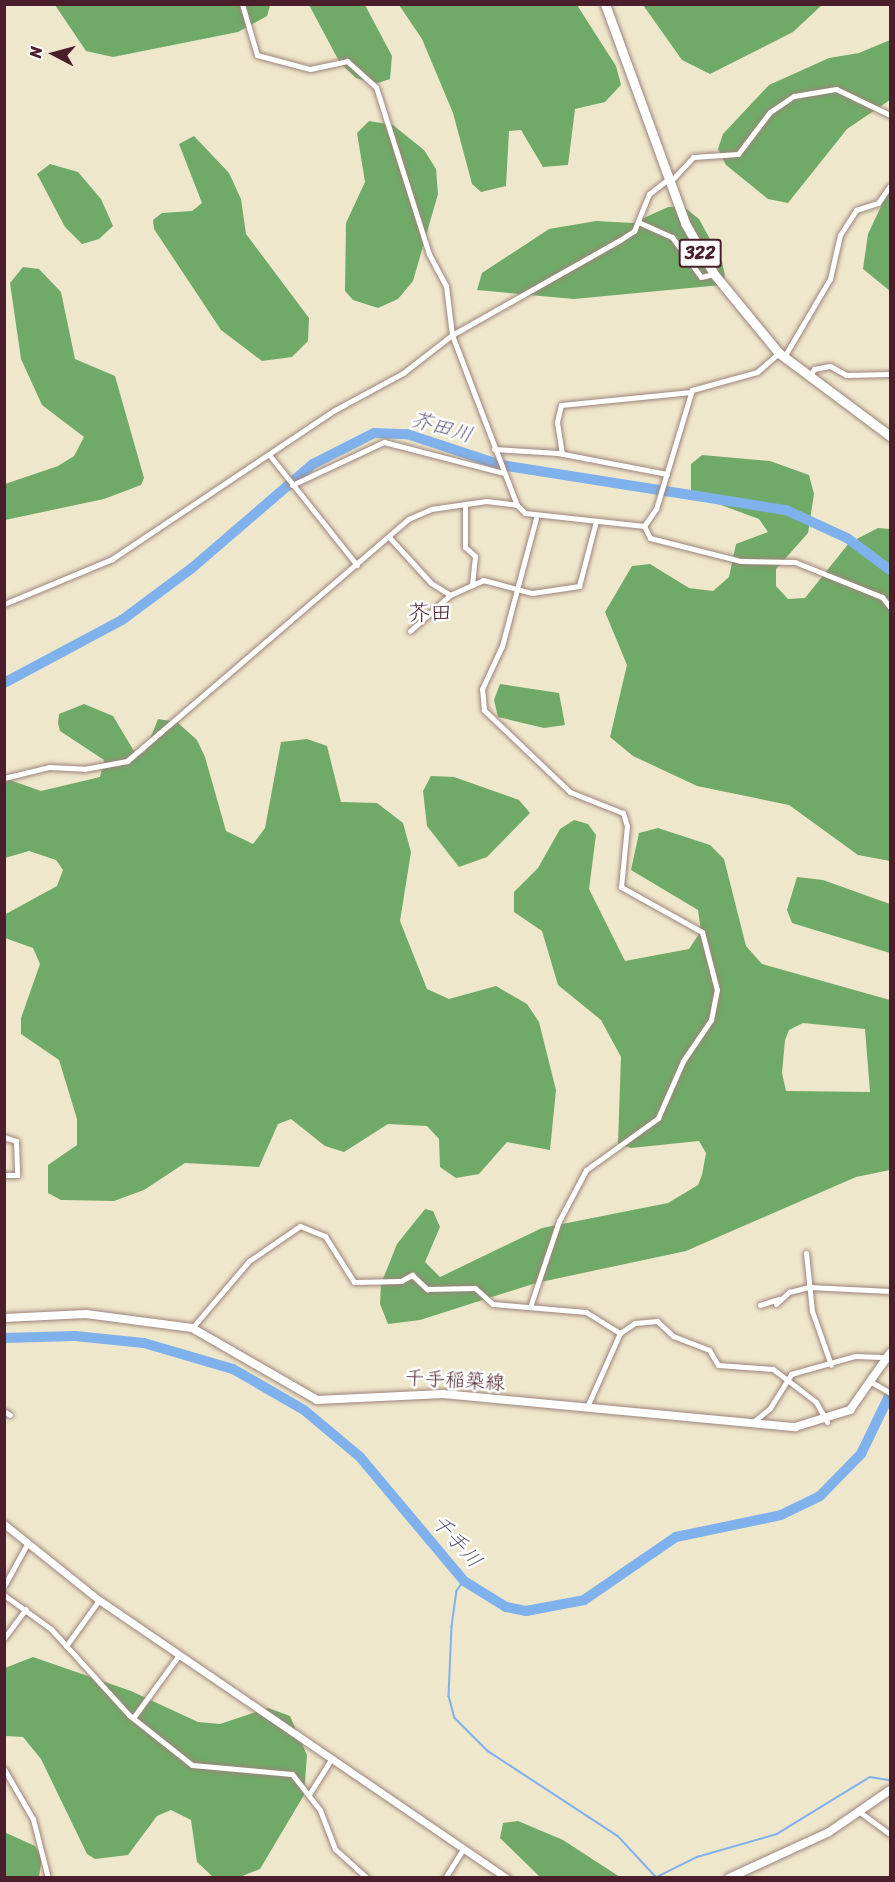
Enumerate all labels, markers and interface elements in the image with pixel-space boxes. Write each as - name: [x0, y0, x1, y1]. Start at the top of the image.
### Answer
- north arrow: [24, 24, 84, 84]
- text: N: [21, 45, 51, 59]
- road number: 322: [678, 238, 722, 268]
- water label: 芥田川: [408, 406, 476, 448]
- district label: 芥田: [408, 600, 452, 626]
- street label: 千手稲築線: [404, 1365, 506, 1395]
- water label: 千手川: [427, 1509, 487, 1573]

